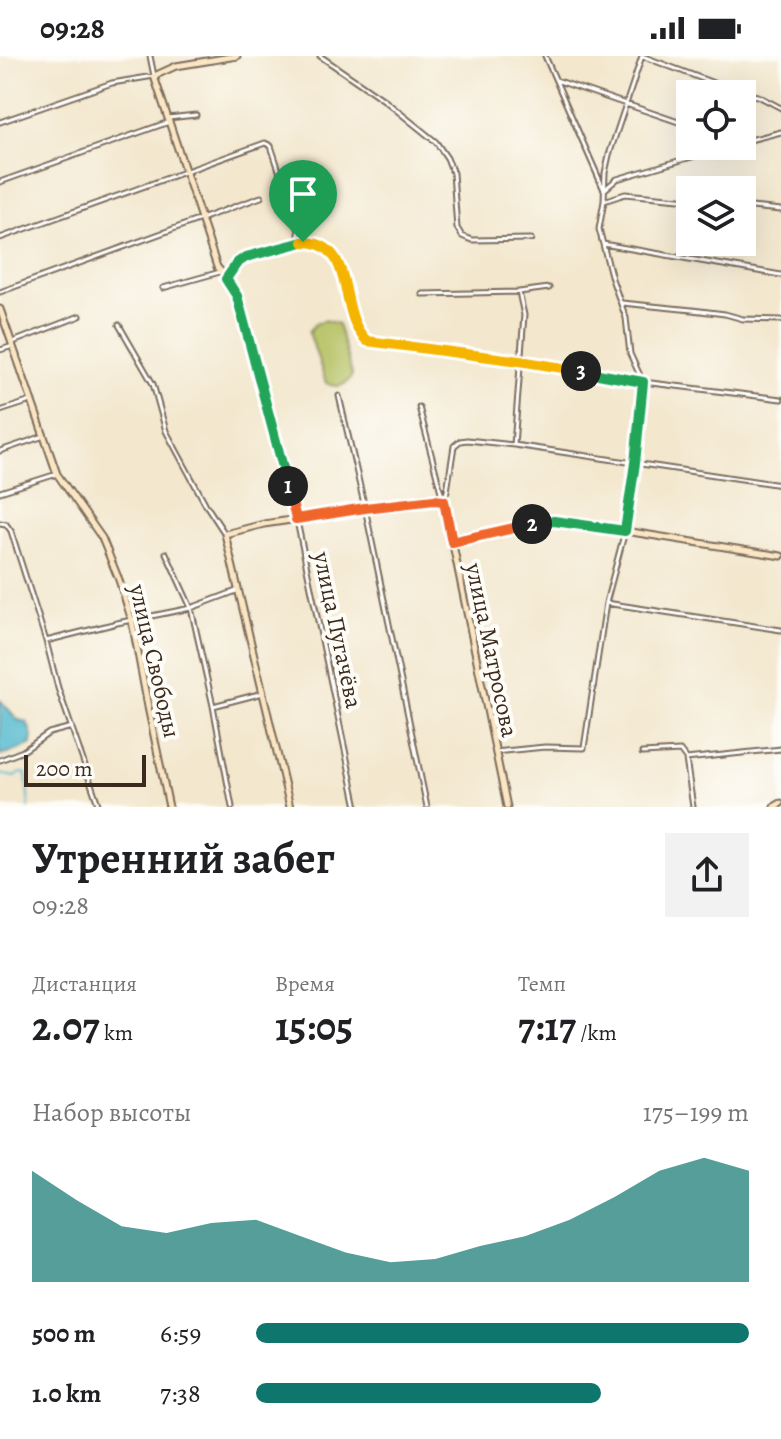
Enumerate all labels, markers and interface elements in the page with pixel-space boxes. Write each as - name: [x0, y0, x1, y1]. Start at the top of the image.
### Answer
- text: 09:28: [40, 8, 105, 48]
- map controls: [676, 80, 756, 256]
- button: locate: [676, 80, 756, 160]
- pin: [269, 160, 337, 242]
- icon: arrive: [281, 172, 325, 216]
- button: layers: [676, 176, 756, 256]
- pin: 3: [561, 351, 601, 391]
- text: 3: [576, 356, 586, 386]
- pin: 1: [268, 466, 308, 506]
- text: 1: [284, 471, 292, 501]
- pin: 2: [512, 504, 552, 544]
- text: 2: [527, 509, 537, 539]
- street label: улица Пугачёва: [306, 548, 370, 711]
- street label: улица Матросова: [458, 559, 526, 740]
- street label: улица Свободы: [122, 580, 188, 741]
- scale bar: [24, 751, 146, 787]
- text: 200 m: [36, 754, 93, 784]
- text: Утренний забег: [32, 828, 335, 888]
- button: share: [665, 833, 749, 917]
- text: 09:28: [32, 888, 89, 923]
- text: Дистанция: [32, 969, 137, 999]
- text: Время: [275, 969, 335, 999]
- text: Темп: [518, 969, 566, 999]
- text: 2.07: [32, 999, 100, 1054]
- text: 15:05: [275, 999, 353, 1054]
- text: 7:17: [518, 999, 576, 1054]
- text: km: [100, 1018, 133, 1048]
- text: /km: [576, 1018, 617, 1048]
- text: Набор высоты: [32, 1095, 191, 1130]
- text: 175–199 m: [643, 1095, 749, 1130]
- text: 500 m: [32, 1316, 96, 1351]
- text: 6:59: [160, 1316, 201, 1351]
- text: 1.0 km: [32, 1376, 101, 1411]
- text: 7:38: [160, 1376, 201, 1411]

